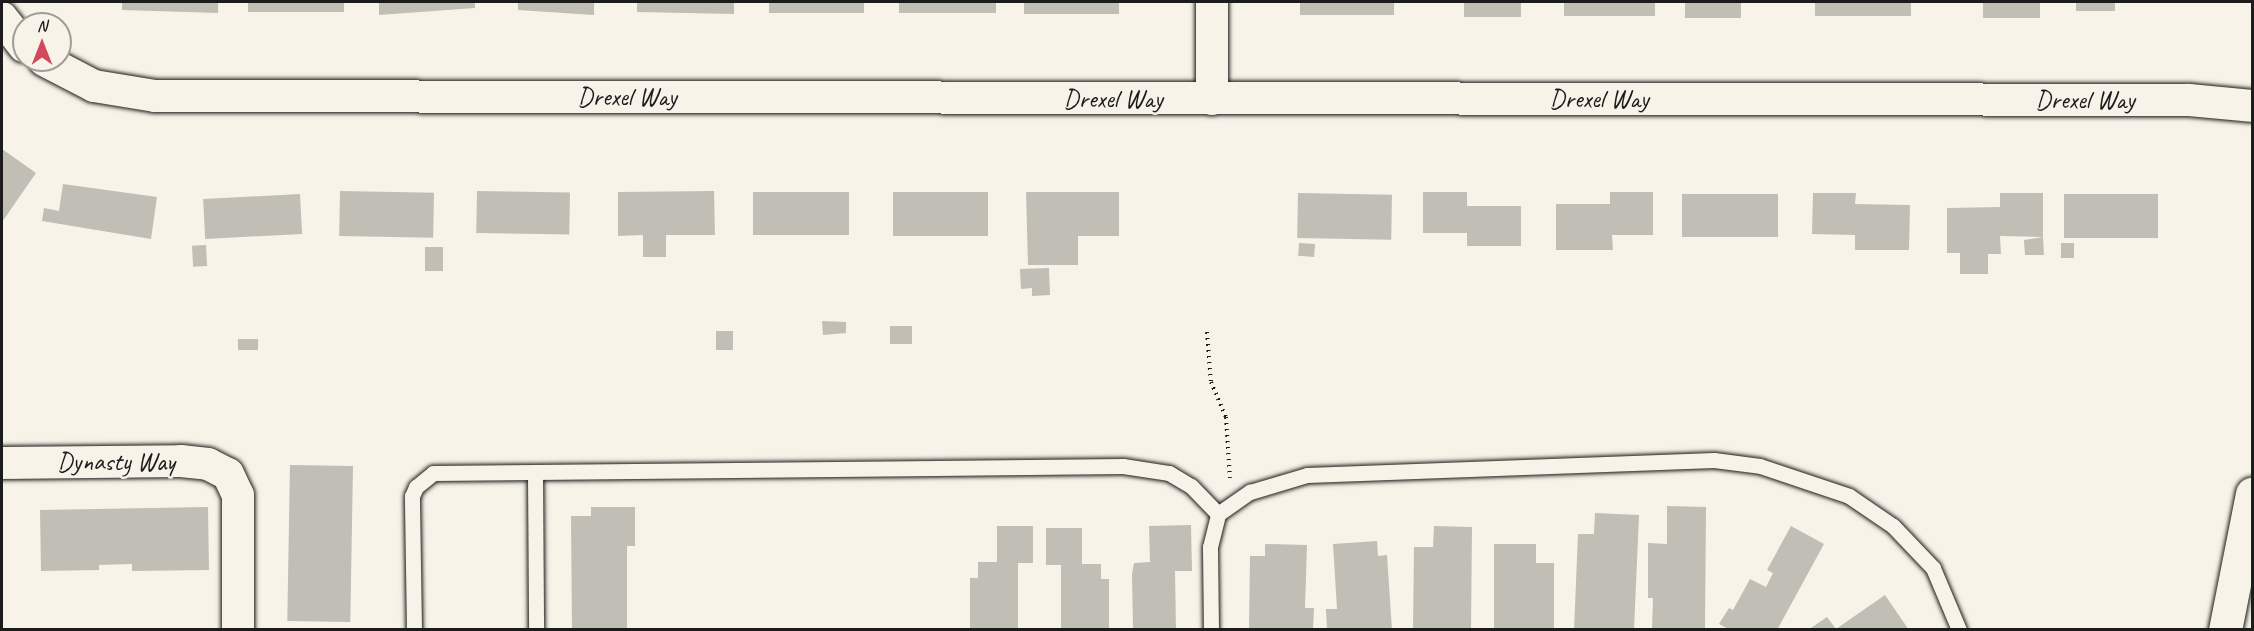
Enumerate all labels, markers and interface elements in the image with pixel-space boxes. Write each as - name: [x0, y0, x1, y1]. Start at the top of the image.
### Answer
- north arrow: [12, 12, 72, 72]
- text: N: [37, 16, 47, 36]
- street label: Drexel Way: [577, 81, 677, 113]
- street label: Drexel Way: [1063, 83, 1163, 115]
- street label: Drexel Way: [1549, 83, 1649, 115]
- street label: Drexel Way: [2035, 84, 2135, 116]
- street label: Dynasty Way: [57, 446, 175, 478]

